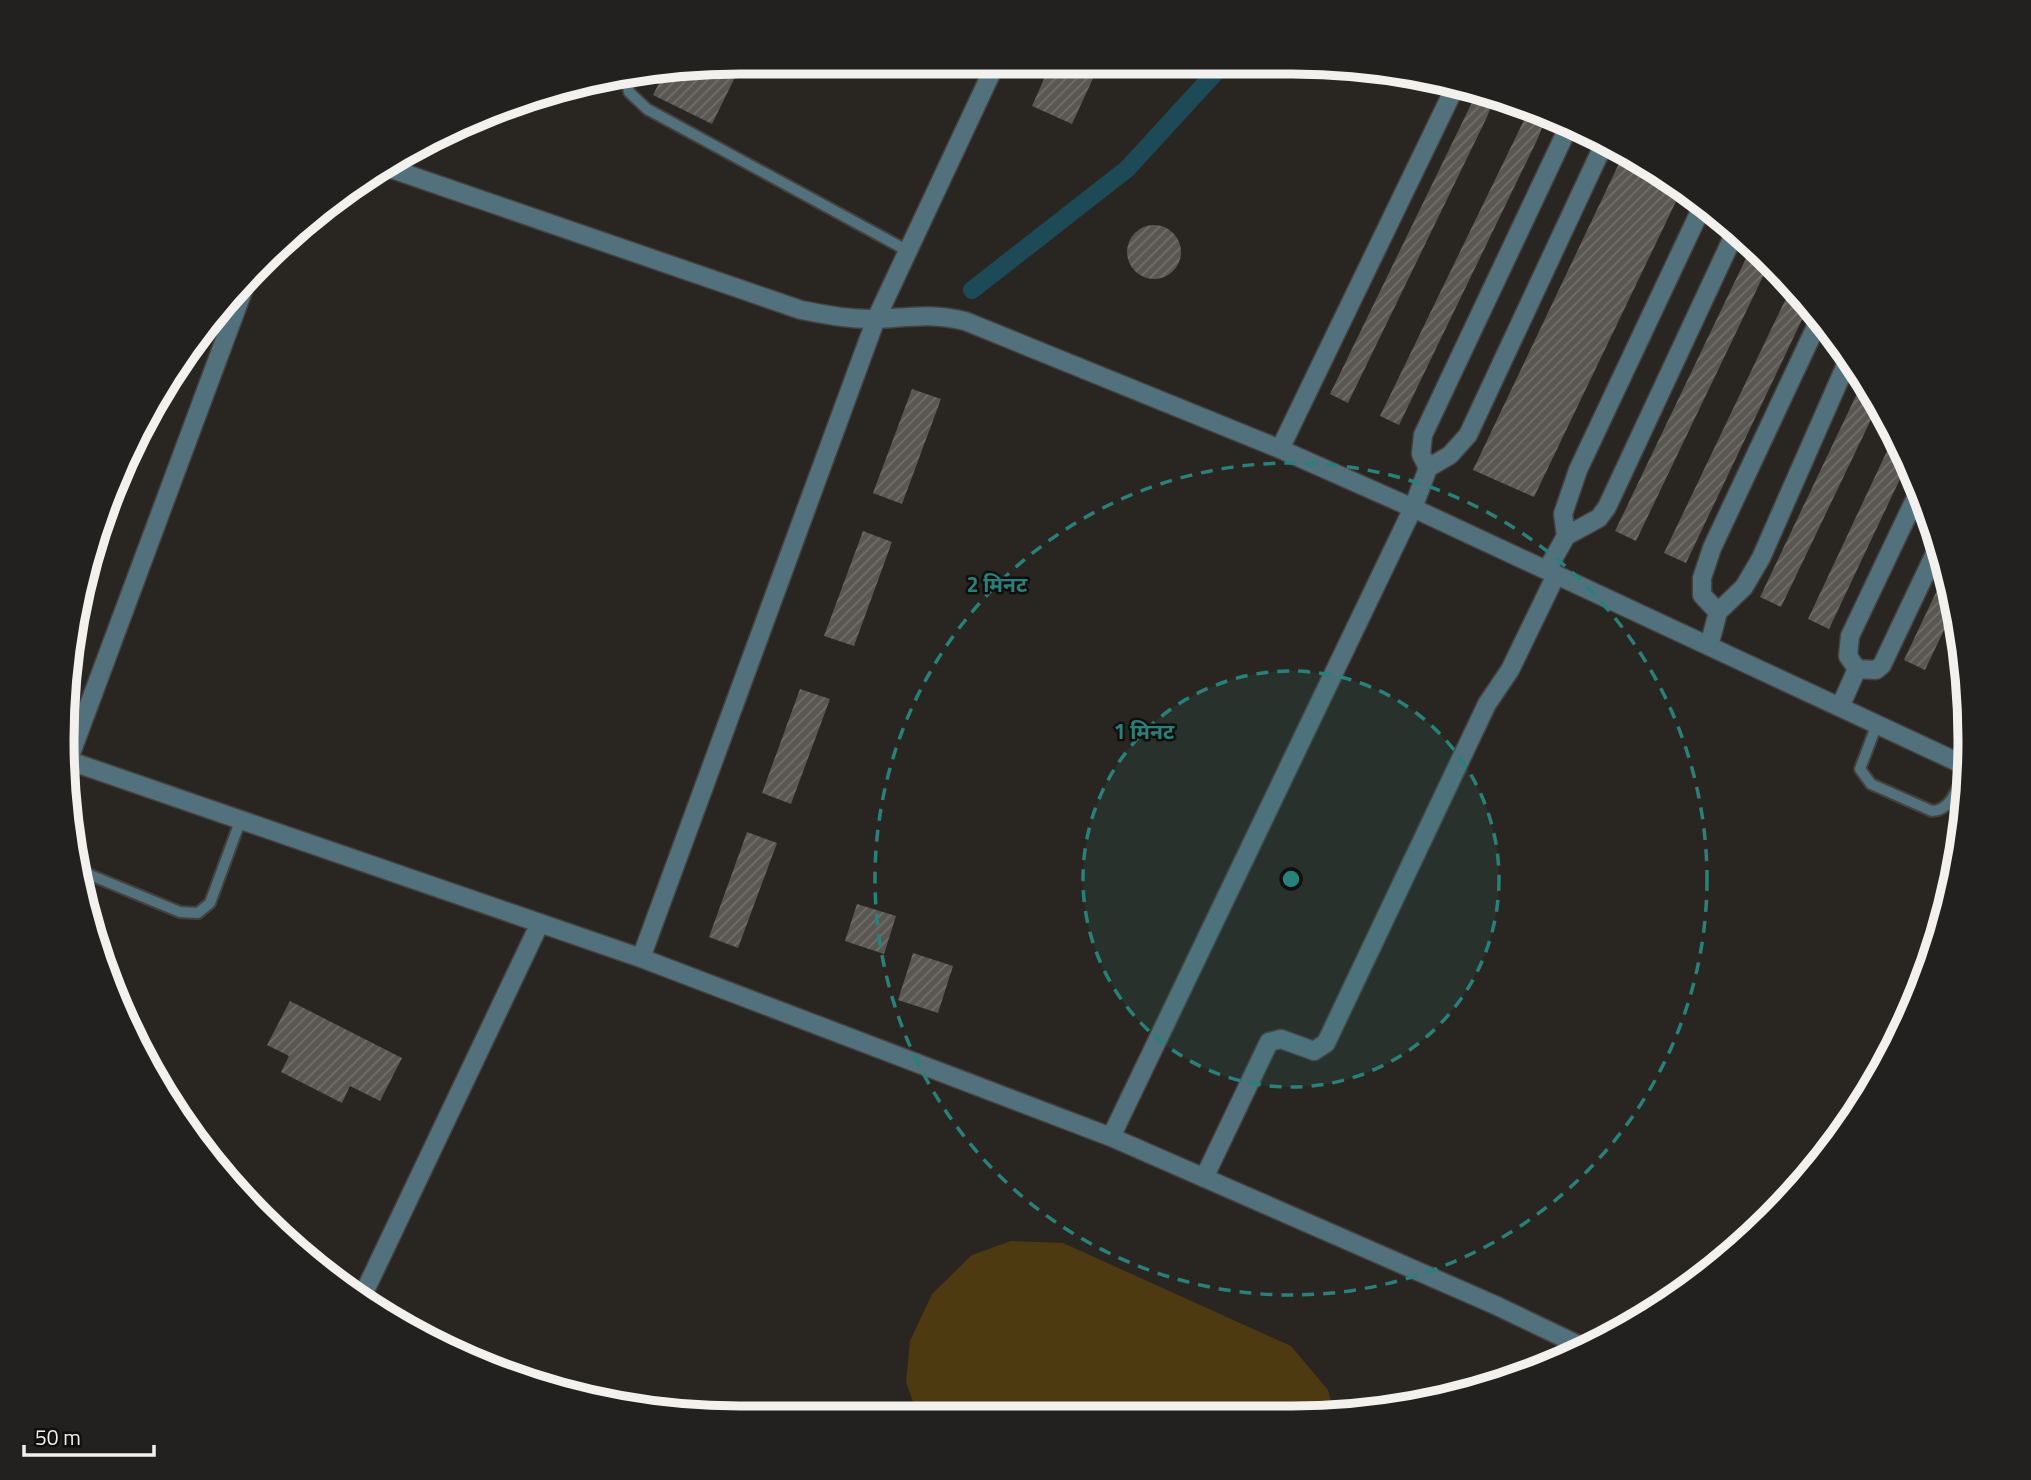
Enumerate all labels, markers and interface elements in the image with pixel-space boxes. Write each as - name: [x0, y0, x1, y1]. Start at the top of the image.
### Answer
- text: 2 मिनट: [967, 568, 1028, 600]
- text: 1 मिनट: [1114, 715, 1175, 747]
- centre of rings: [1279, 867, 1303, 891]
- scale bar: [24, 1414, 154, 1458]
- text: 50 m: [35, 1421, 81, 1453]

